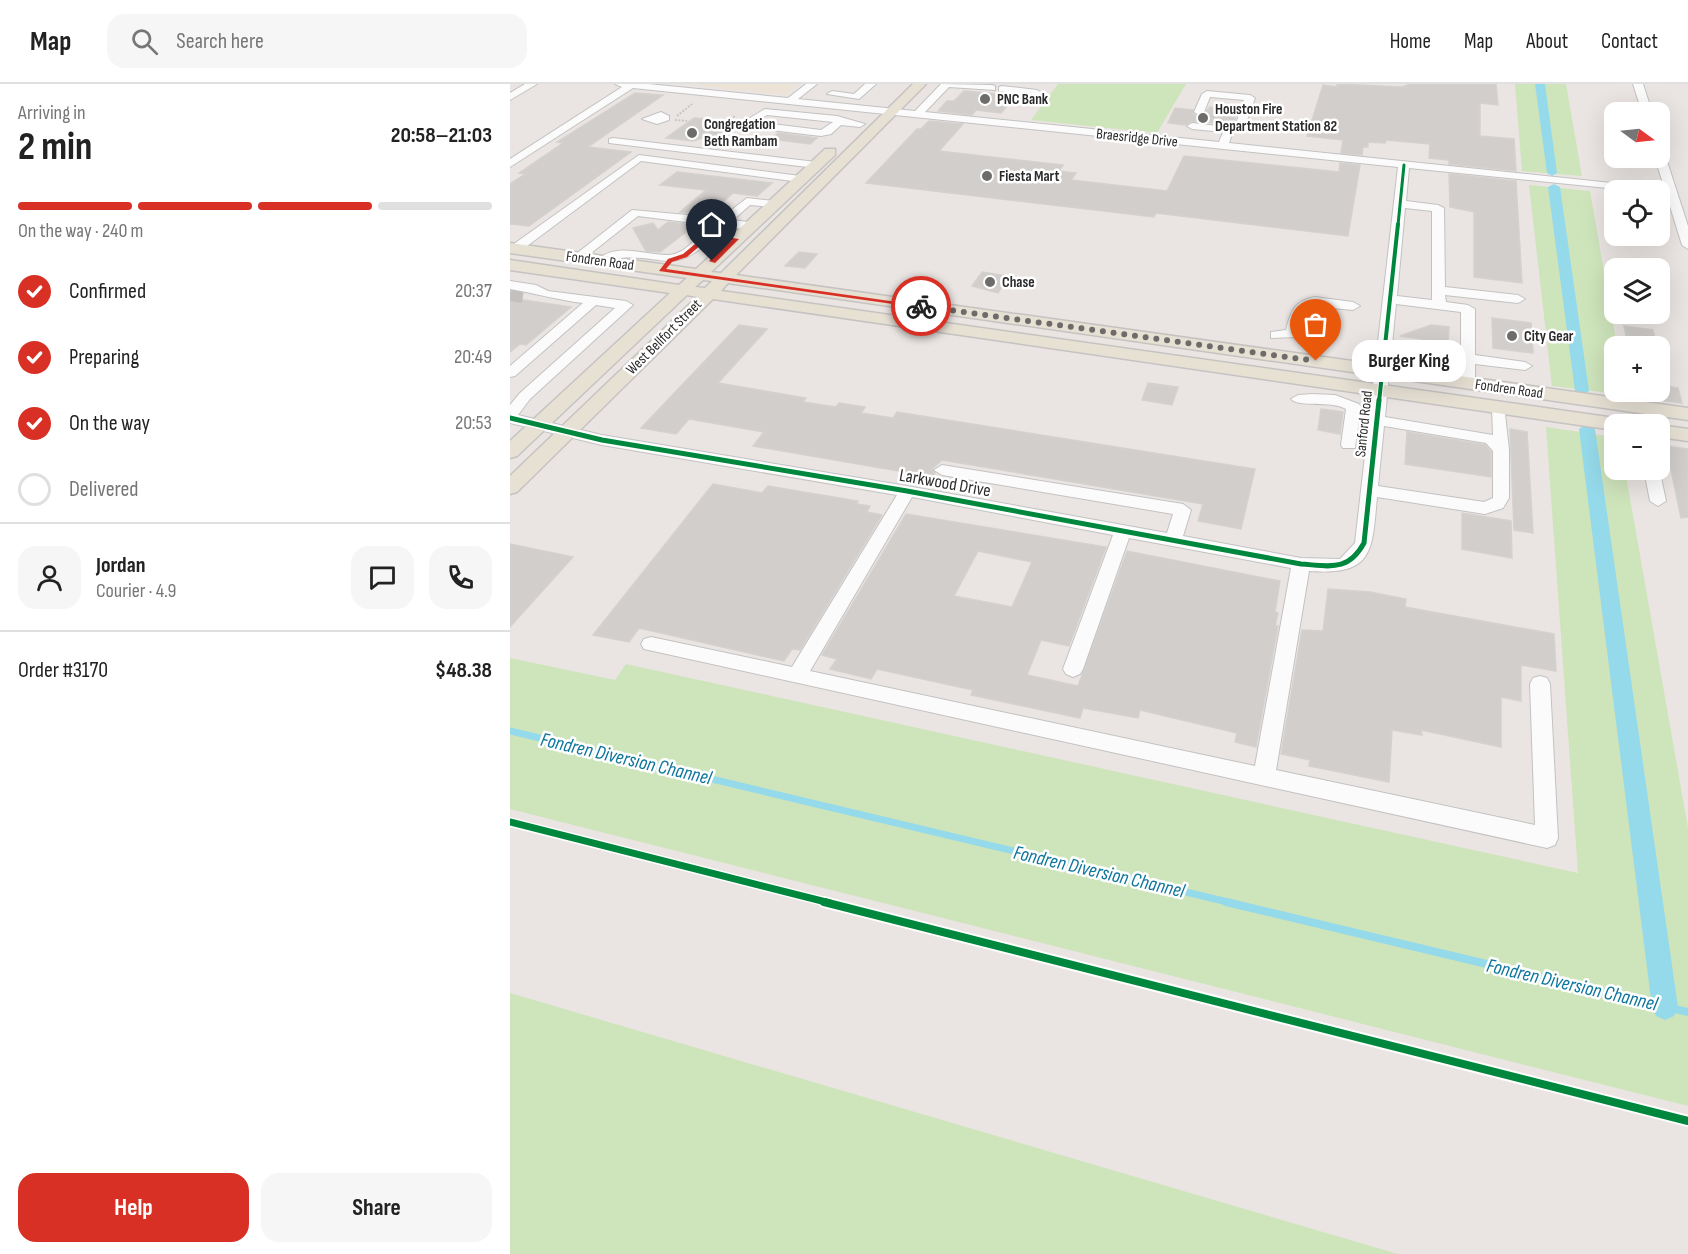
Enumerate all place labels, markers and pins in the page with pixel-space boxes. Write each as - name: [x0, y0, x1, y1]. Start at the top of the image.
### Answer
- place label: PNC Bank: [997, 90, 1049, 109]
- marker: PNC Bank: [978, 92, 992, 106]
- place label: Houston Fire Department Station 82: [1215, 100, 1337, 136]
- marker: Houston Fire Department Station 82: [1196, 111, 1210, 125]
- place label: Congregation Beth Rambam: [704, 115, 777, 151]
- marker: Congregation Beth Rambam: [685, 126, 699, 140]
- place label: Fiesta Mart: [999, 167, 1059, 186]
- marker: Fiesta Mart: [980, 169, 994, 183]
- pin: [686, 199, 737, 261]
- place label: Chase: [1002, 273, 1035, 292]
- marker: Chase: [983, 275, 997, 289]
- pin: [1290, 299, 1341, 361]
- place label: City Gear: [1524, 327, 1574, 346]
- marker: City Gear: [1505, 329, 1519, 343]
- callout: Burger King: [1352, 340, 1466, 382]

